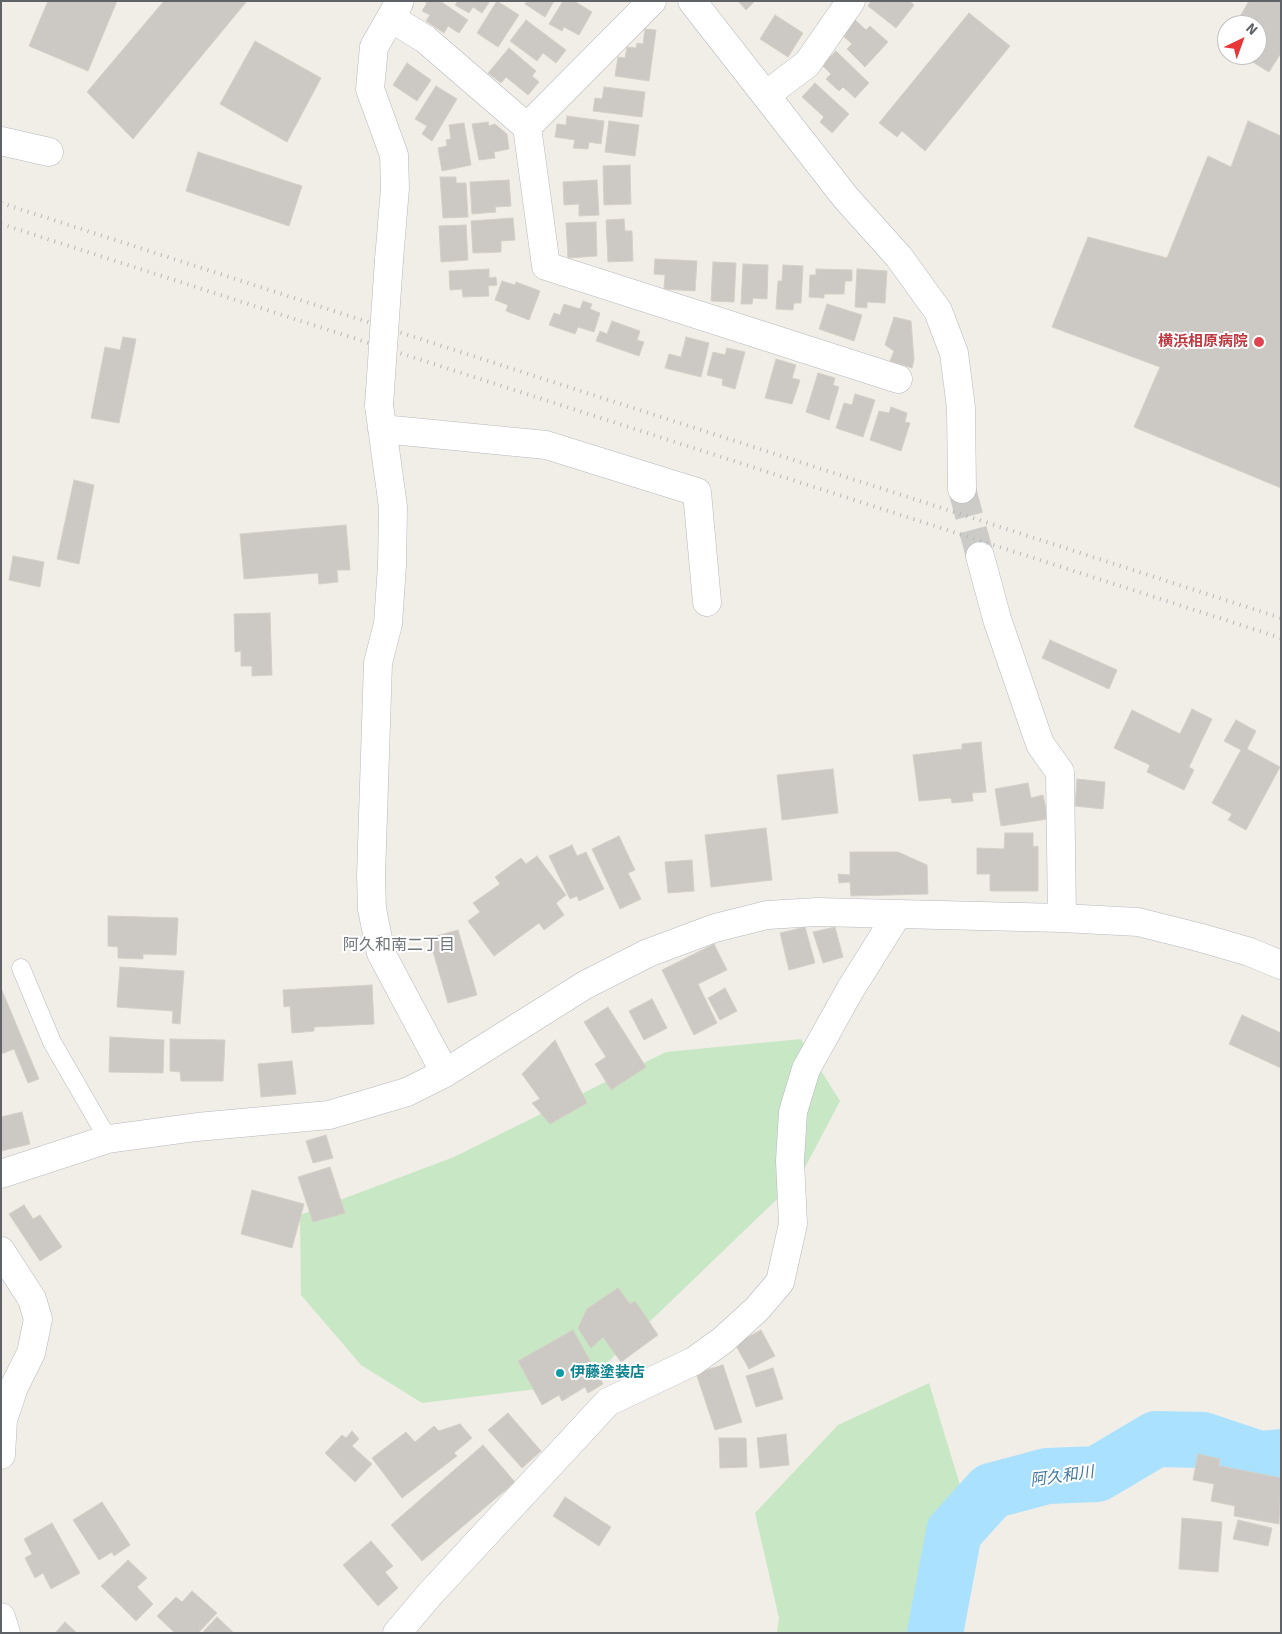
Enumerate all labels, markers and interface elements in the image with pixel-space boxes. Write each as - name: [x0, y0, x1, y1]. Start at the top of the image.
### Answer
- north arrow: [1217, 15, 1267, 65]
- text: N: [1242, 20, 1261, 39]
- place label: 横浜相原病院: [1158, 333, 1248, 351]
- marker: 横浜相原病院: [1252, 335, 1266, 349]
- district label: 阿久和南二丁目: [343, 936, 455, 956]
- place label: 伊藤塗装店: [570, 1364, 645, 1382]
- marker: 伊藤塗装店: [554, 1367, 566, 1379]
- water label: 阿久和川: [1029, 1463, 1095, 1491]

